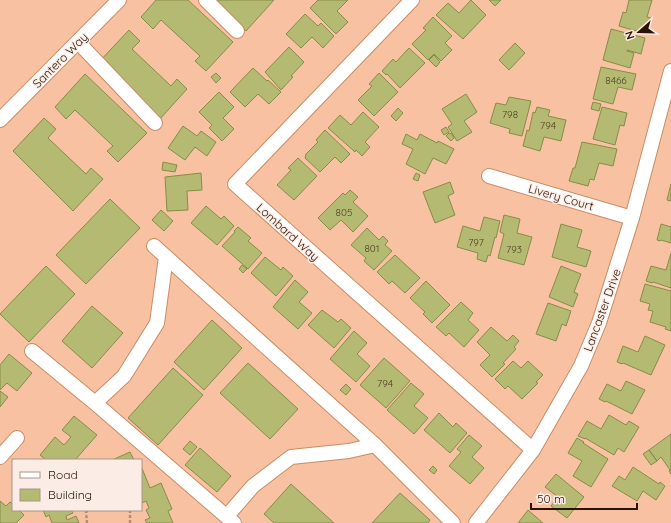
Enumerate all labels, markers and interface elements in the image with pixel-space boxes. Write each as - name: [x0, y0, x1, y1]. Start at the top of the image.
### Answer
- north arrow: [619, 12, 659, 52]
- street label: Santero Way: [29, 29, 91, 91]
- text: N: [622, 29, 638, 42]
- house number: 8466: [605, 74, 627, 87]
- house number: 798: [502, 108, 518, 121]
- house number: 794: [540, 119, 556, 132]
- street label: Livery Court: [527, 181, 595, 213]
- street label: Lombard Way: [253, 200, 323, 264]
- house number: 805: [336, 206, 352, 219]
- house number: 797: [468, 236, 484, 249]
- house number: 801: [364, 242, 380, 255]
- house number: 793: [506, 243, 522, 256]
- street label: Lancaster Drive: [580, 266, 624, 354]
- house number: 794: [377, 377, 393, 390]
- legend: [12, 459, 142, 511]
- text: Road: [48, 467, 78, 482]
- scale bar: [531, 485, 637, 511]
- text: Building: [48, 487, 92, 502]
- text: 50 m: [537, 491, 565, 506]

